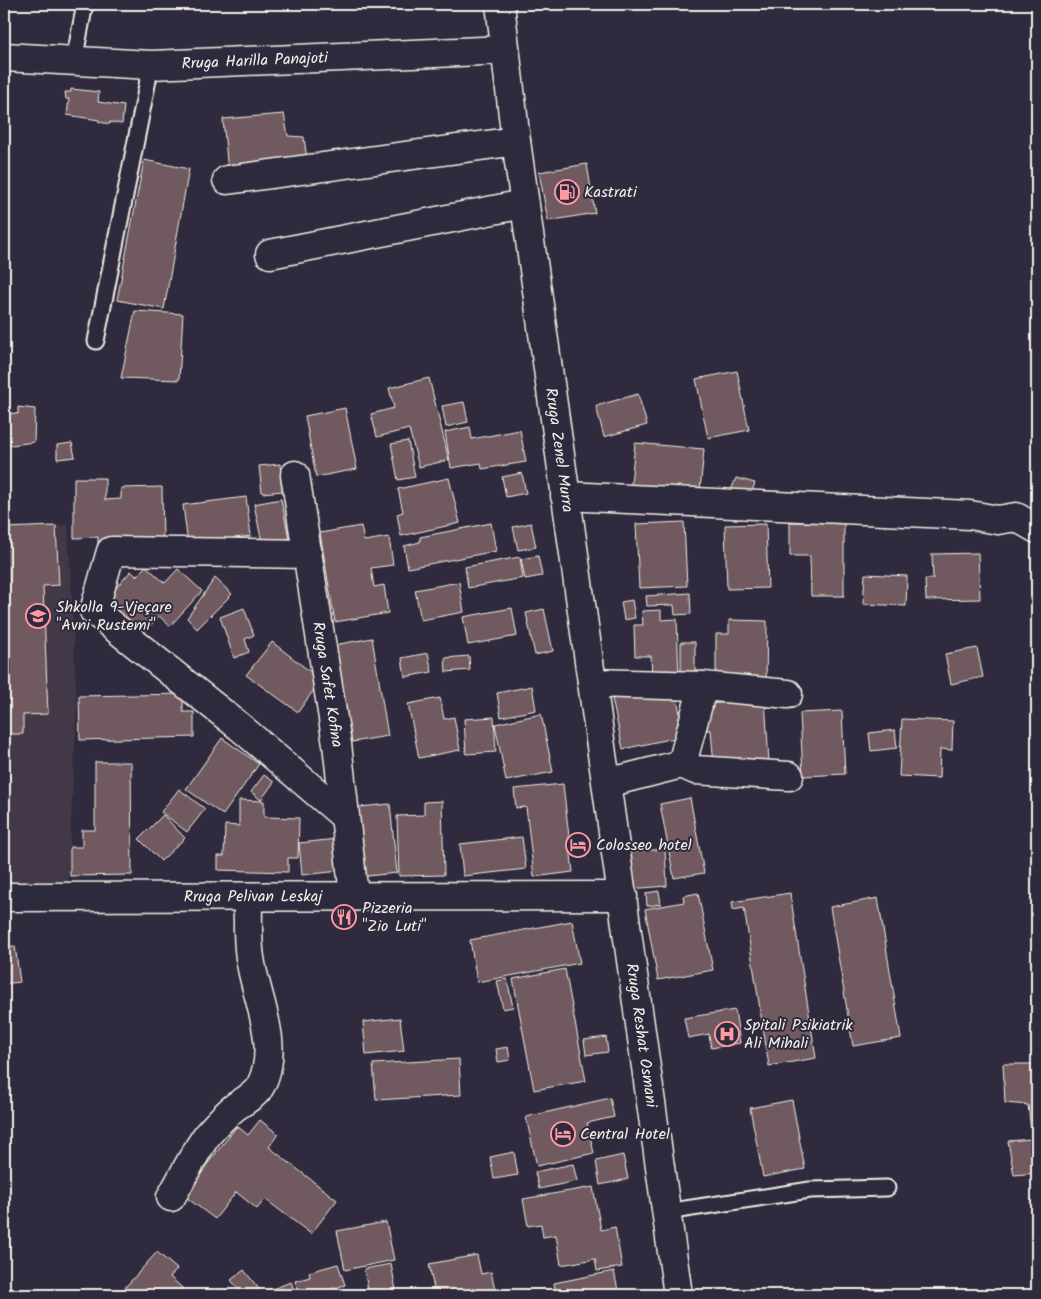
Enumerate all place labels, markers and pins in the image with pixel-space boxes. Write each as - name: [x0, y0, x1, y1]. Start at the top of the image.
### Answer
- fuel station icon: Kastrati: [554, 179, 580, 205]
- place label: Kastrati: [584, 180, 638, 205]
- place label: Shkolla 9-Vjeçare "Avni Rustemi": [56, 595, 172, 638]
- school or university icon: Shkolla 9-Vjeçare "Avni Rustemi": [25, 603, 51, 629]
- hotel icon: Colosseo hotel: [565, 832, 591, 858]
- place label: Colosseo hotel: [596, 833, 692, 858]
- place label: Pizzeria "Zio Luti": [362, 896, 427, 939]
- restaurant icon: Pizzeria "Zio Luti": [331, 904, 357, 930]
- place label: Spitali Psikiatrik Ali Mihali: [744, 1013, 853, 1056]
- hospital icon: Spitali Psikiatrik Ali Mihali: [714, 1021, 740, 1047]
- hotel icon: Central Hotel: [550, 1121, 576, 1147]
- place label: Central Hotel: [580, 1122, 670, 1147]

